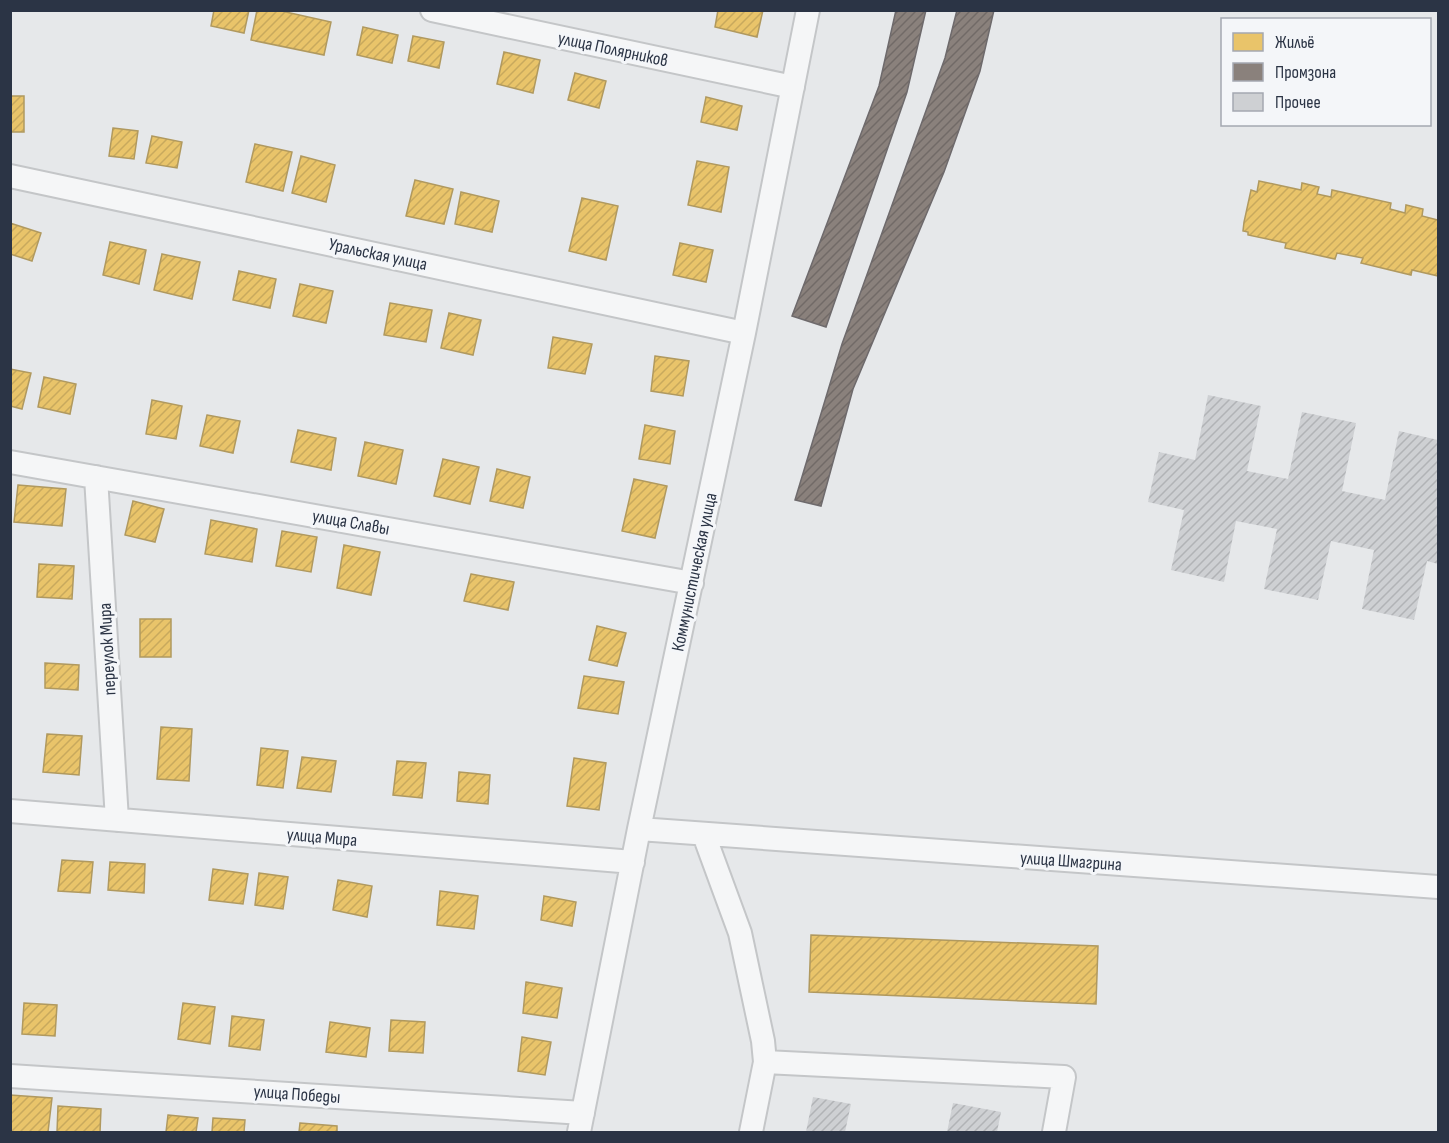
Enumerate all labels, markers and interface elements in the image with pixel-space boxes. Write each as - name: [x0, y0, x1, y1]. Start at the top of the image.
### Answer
- legend: [1221, 18, 1431, 126]
- street label: улица Полярников: [556, 28, 670, 71]
- text: Жильё: [1275, 32, 1315, 53]
- text: Промзона: [1275, 62, 1336, 83]
- text: Прочее: [1275, 92, 1321, 113]
- street label: Уральская улица: [327, 234, 429, 275]
- street label: Коммунистическая улица: [667, 491, 722, 653]
- street label: улица Славы: [311, 505, 391, 540]
- street label: переулок Мира: [95, 602, 120, 696]
- street label: улица Мира: [286, 824, 358, 851]
- street label: улица Шмагрина: [1019, 847, 1123, 876]
- street label: улица Победы: [253, 1081, 341, 1108]

